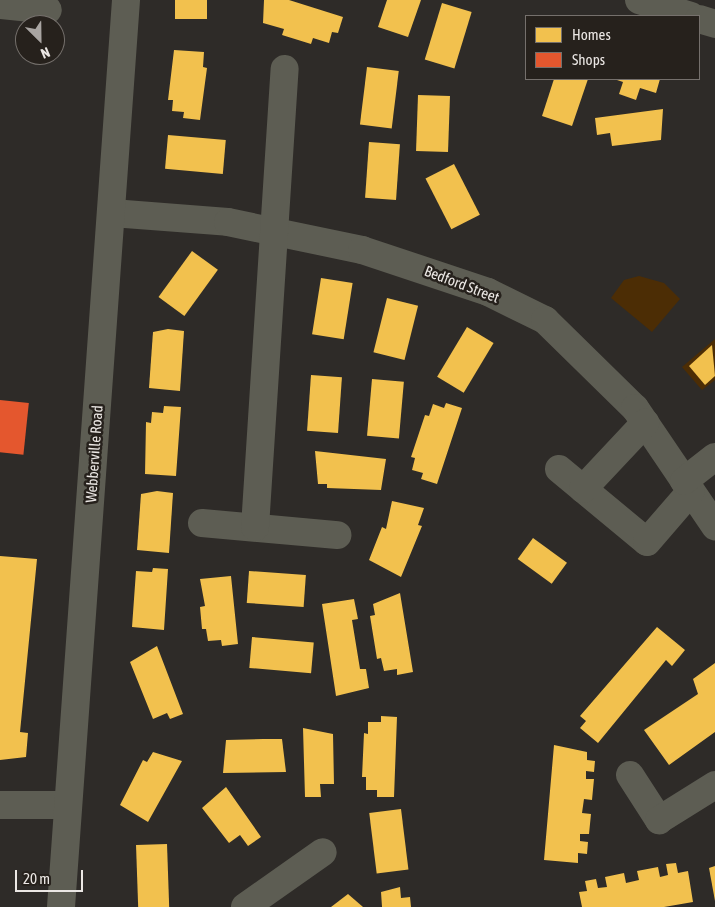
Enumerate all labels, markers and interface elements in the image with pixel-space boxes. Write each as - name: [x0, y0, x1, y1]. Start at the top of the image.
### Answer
- north arrow: [15, 15, 65, 65]
- legend: [525, 15, 700, 80]
- text: Homes: [572, 26, 611, 43]
- text: N: [39, 44, 52, 62]
- text: Shops: [572, 51, 605, 68]
- street label: Bedford Street: [422, 262, 502, 306]
- street label: Webberville Road: [82, 405, 106, 503]
- scale bar: [18, 860, 85, 892]
- text: 20 m: [23, 870, 50, 887]

